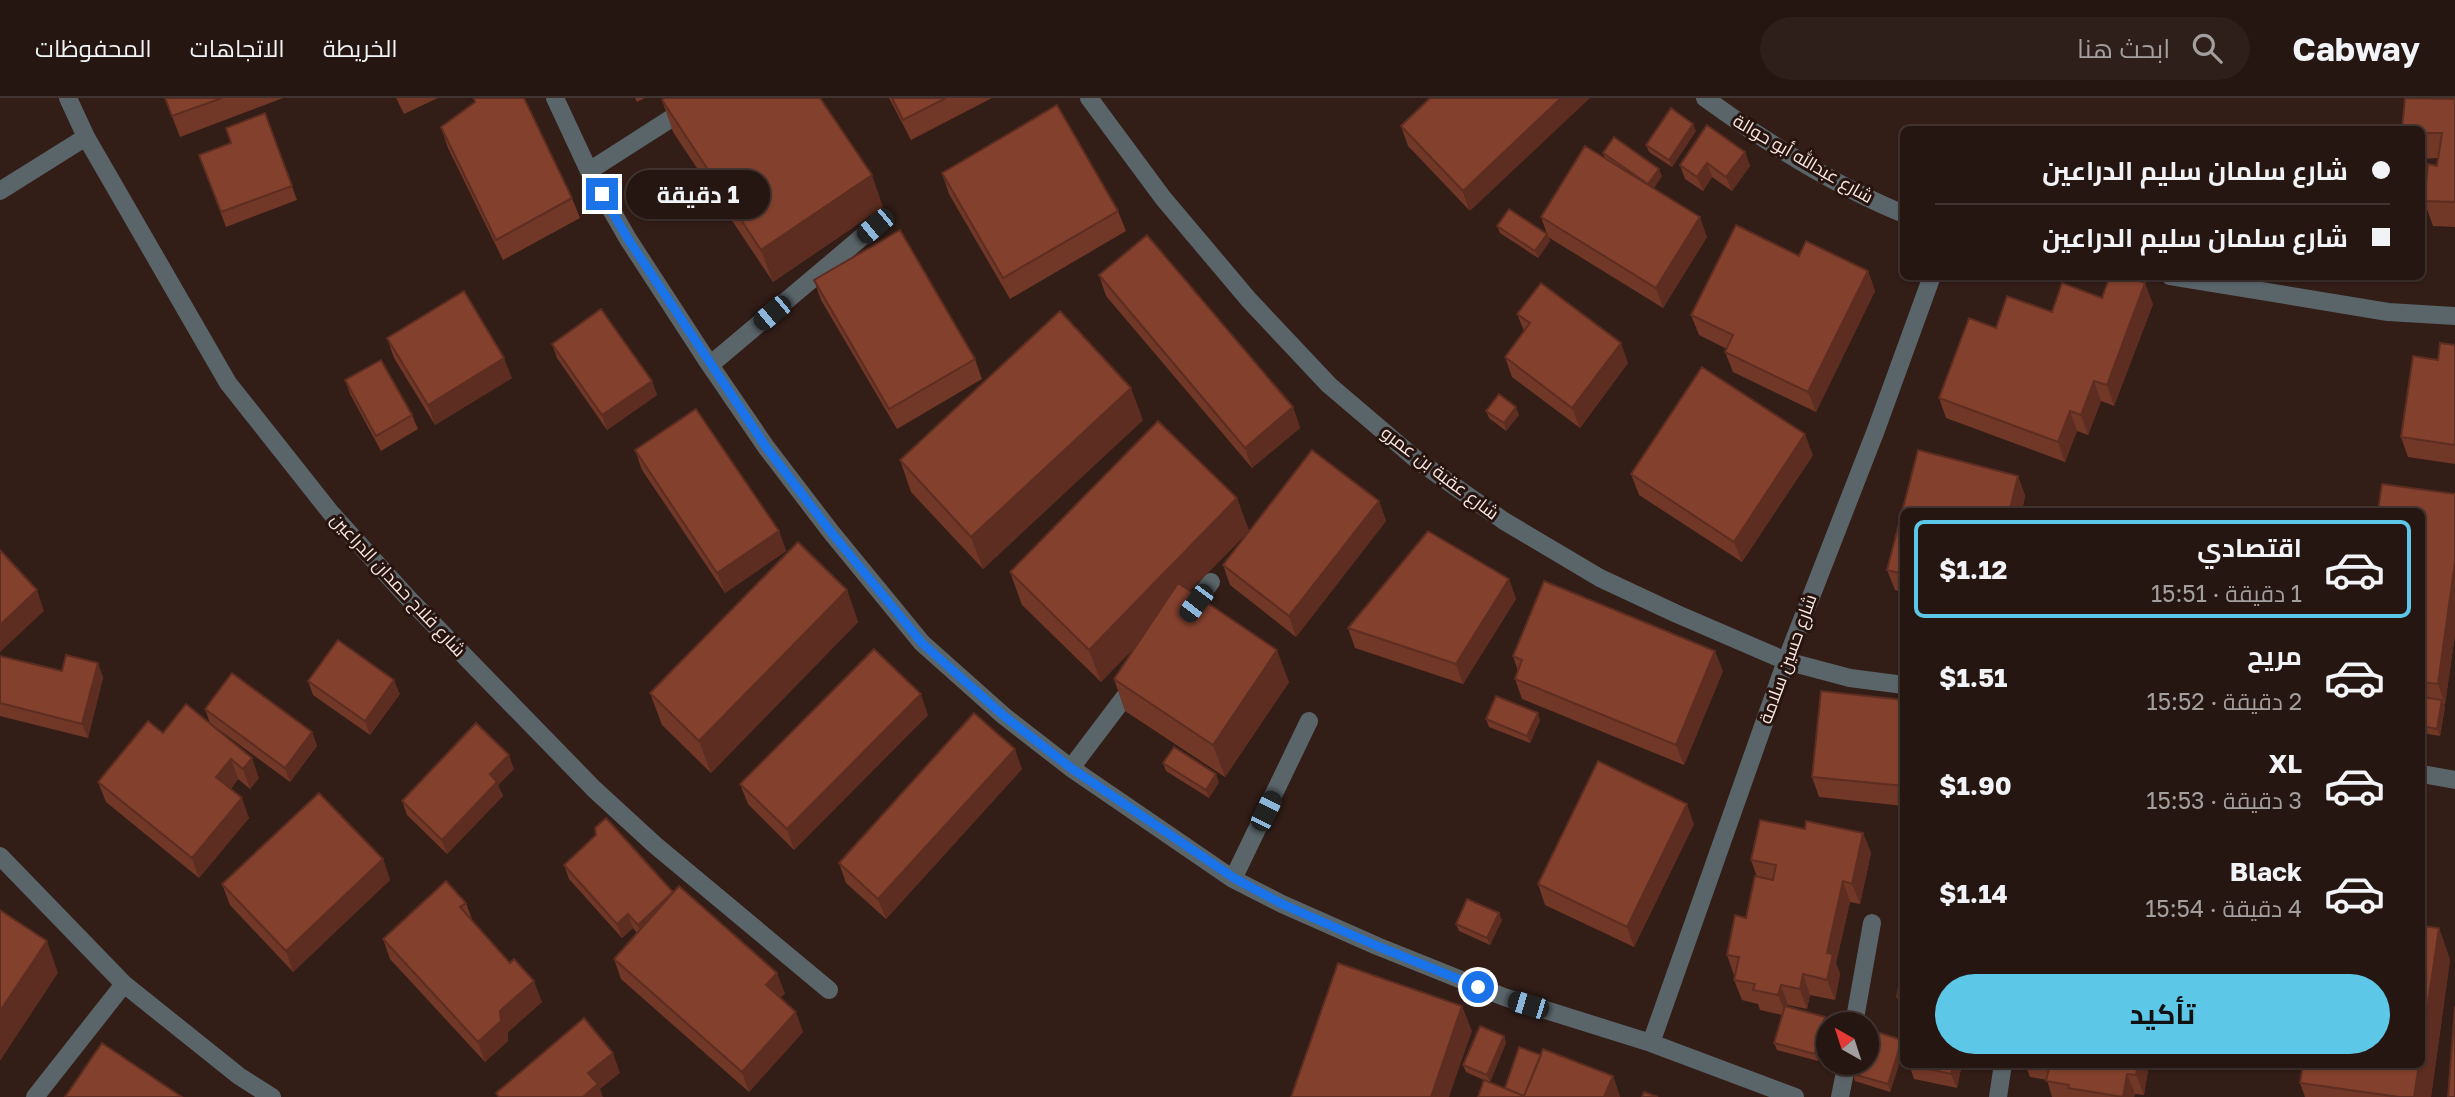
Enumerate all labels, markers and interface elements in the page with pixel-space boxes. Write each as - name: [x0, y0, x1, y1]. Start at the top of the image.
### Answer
- search box: [1760, 17, 2250, 80]
- icon: search: [2188, 29, 2226, 67]
- text: Cabway: [2292, 29, 2420, 68]
- text: المحفوظات: [35, 33, 152, 62]
- text: الاتجاهات: [190, 33, 285, 62]
- text: الخريطة: [323, 33, 398, 62]
- text: ابحث هنا: [2077, 33, 2170, 64]
- street label: شارع عبدالله أبو حوالة: [1728, 109, 1878, 209]
- text: شارع سلمان سليم الدراعين: [2042, 155, 2348, 186]
- callout: 1 دقيقة: [626, 170, 770, 218]
- route end: [586, 178, 618, 210]
- text: 1 دقيقة: [657, 180, 739, 208]
- car: [853, 204, 898, 248]
- text: شارع سلمان سليم الدراعين: [2042, 222, 2348, 253]
- car: [750, 291, 795, 335]
- street label: شارع عقبة بن عمرو: [1376, 421, 1504, 525]
- street label: شارع فلاح حمدان الدراعين: [325, 508, 471, 662]
- text: اقتصادي: [2197, 532, 2302, 563]
- icon: car: [2323, 538, 2386, 601]
- text: $1.12: [1939, 554, 2007, 585]
- text: 1 دقيقة · 15:51: [2151, 579, 2302, 607]
- car: [1175, 580, 1218, 626]
- street label: شارع حسين سلامة: [1753, 591, 1823, 727]
- text: مريح: [2247, 640, 2302, 671]
- icon: car: [2323, 646, 2386, 709]
- text: $1.51: [1939, 662, 2007, 693]
- text: 2 دقيقة · 15:52: [2147, 687, 2302, 715]
- text: XL: [2268, 748, 2302, 779]
- icon: car: [2323, 754, 2386, 817]
- text: $1.90: [1939, 770, 2012, 801]
- text: 3 دقيقة · 15:53: [2146, 786, 2302, 814]
- car: [1248, 788, 1285, 834]
- text: Black: [2230, 856, 2302, 887]
- icon: car: [2323, 862, 2386, 925]
- text: $1.14: [1939, 878, 2008, 909]
- text: 4 دقيقة · 15:54: [2145, 894, 2302, 922]
- route start: [1462, 971, 1494, 1003]
- button: تأكيد: [1935, 974, 2390, 1054]
- car: [1505, 989, 1552, 1021]
- north arrow: [1816, 1012, 1880, 1074]
- map controls: [1816, 1012, 1879, 1075]

